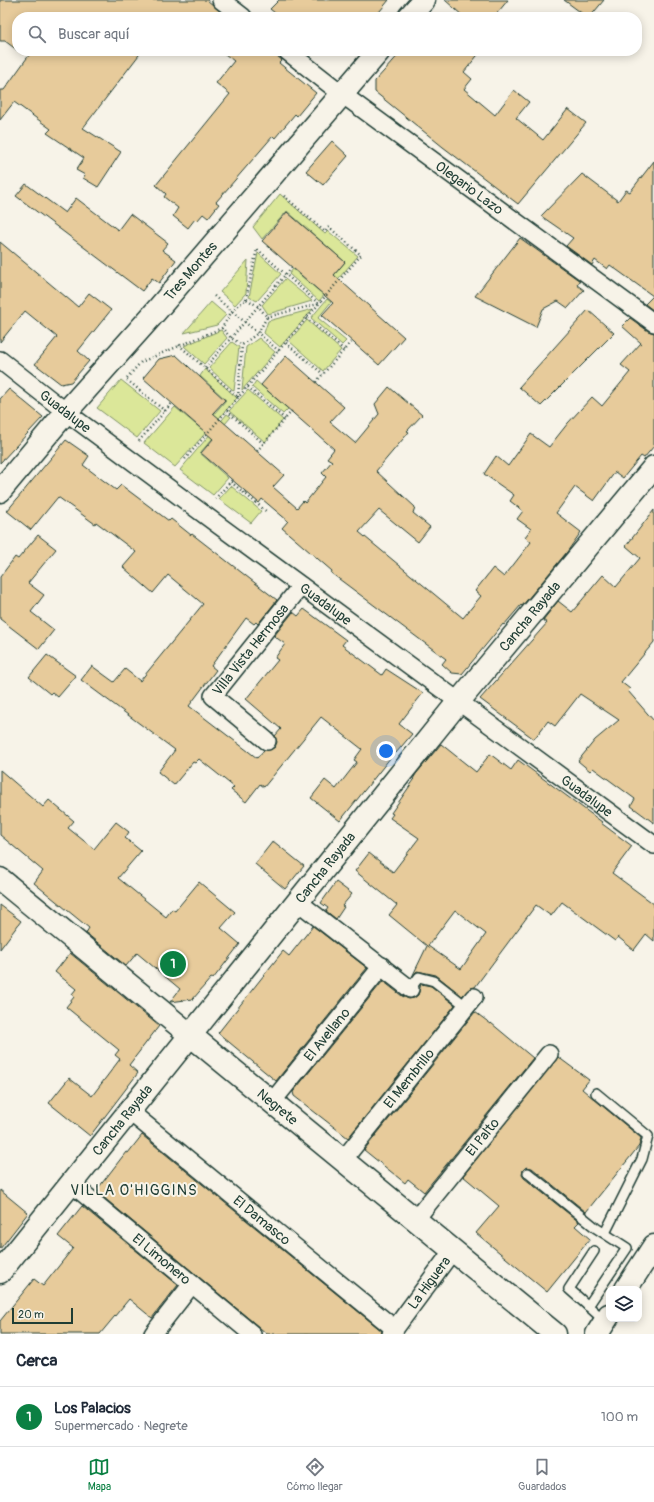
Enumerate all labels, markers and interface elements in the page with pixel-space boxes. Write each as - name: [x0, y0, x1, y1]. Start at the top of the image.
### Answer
- search box: [12, 12, 642, 56]
- icon: search: [26, 23, 48, 45]
- text: Buscar aquí: [58, 25, 130, 44]
- street label: Olegario Lazo: [432, 157, 507, 218]
- street label: Tres Montes: [160, 237, 221, 304]
- street label: Guadalupe: [36, 386, 94, 436]
- street label: Cancha Rayada: [495, 578, 564, 655]
- street label: Guadalupe: [297, 579, 355, 629]
- street label: Villa Vista Hermosa: [209, 600, 292, 699]
- your location: [376, 741, 396, 761]
- street label: Guadalupe: [558, 771, 616, 820]
- street label: Cancha Rayada: [291, 828, 359, 907]
- pin: 1: [160, 949, 186, 979]
- street label: El Avellano: [300, 1004, 354, 1064]
- street label: El Membrillo: [380, 1045, 438, 1111]
- street label: Cancha Rayada: [88, 1081, 156, 1159]
- street label: Negrete: [254, 1085, 301, 1128]
- street label: El Palto: [462, 1114, 503, 1159]
- district label: VILLA O'HIGGINS: [70, 1181, 198, 1200]
- street label: El Damasco: [230, 1192, 294, 1249]
- street label: El Limonero: [129, 1230, 195, 1288]
- street label: La Higuera: [404, 1253, 454, 1312]
- map controls: [606, 1286, 642, 1322]
- button: layers: [606, 1286, 642, 1322]
- scale bar: [12, 1306, 73, 1325]
- text: 20 m: [18, 1308, 44, 1321]
- text: Cerca: [16, 1350, 57, 1371]
- text: Los Palacios: [54, 1399, 131, 1418]
- text: 1: [26, 1409, 32, 1425]
- text: 100 m: [601, 1409, 638, 1425]
- text: Supermercado · Negrete: [54, 1418, 188, 1434]
- tab: Mapa: [88, 1456, 111, 1493]
- tab: Cómo llegar: [287, 1456, 343, 1493]
- tab: Guardados: [518, 1456, 566, 1493]

